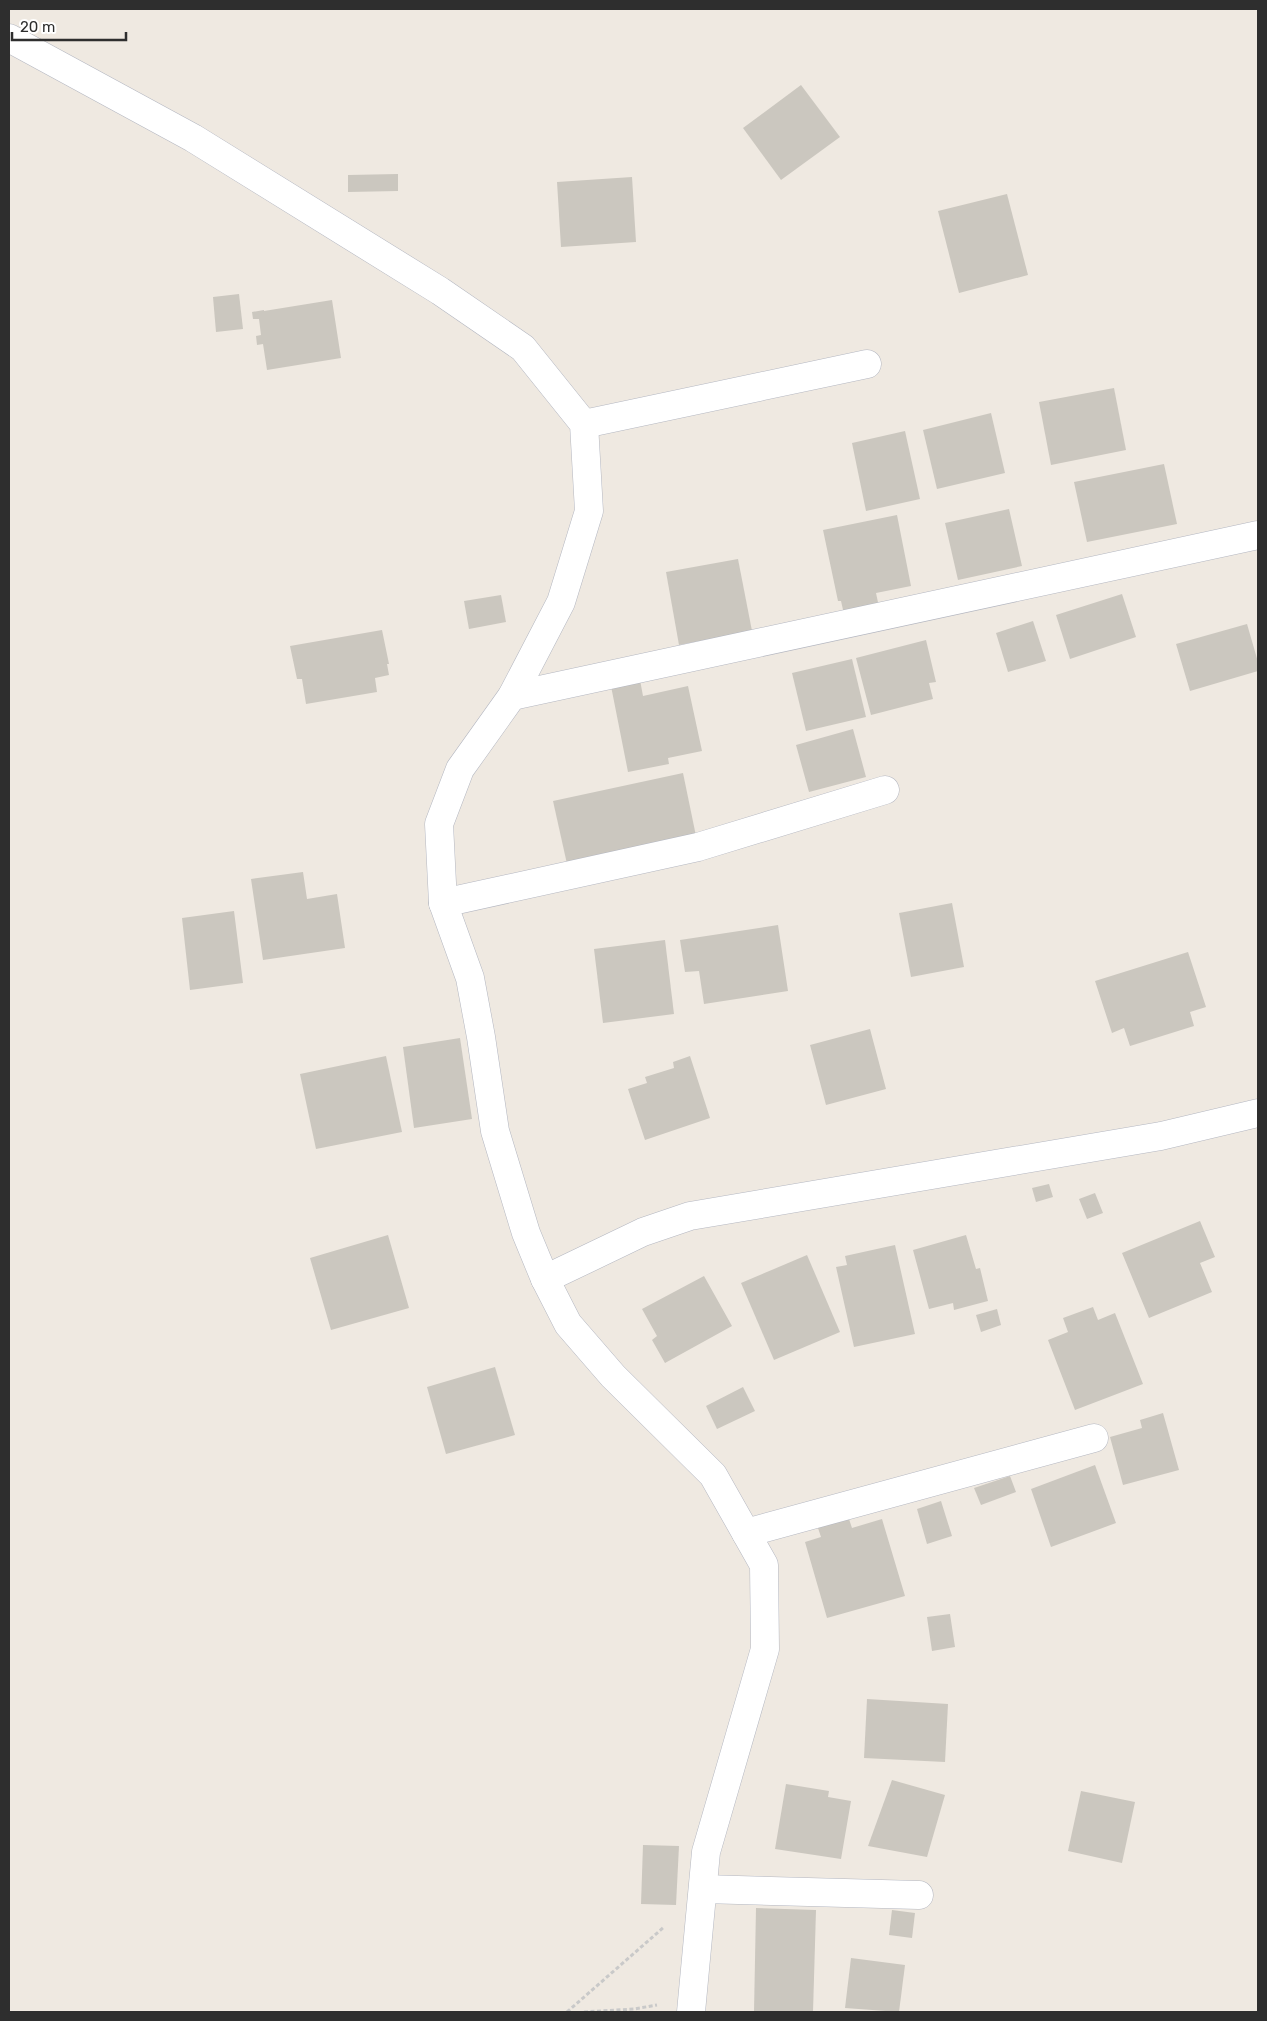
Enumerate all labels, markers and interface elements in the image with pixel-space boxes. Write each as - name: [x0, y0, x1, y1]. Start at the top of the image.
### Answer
- scale bar: [12, 10, 126, 42]
- text: 20 m: [20, 18, 55, 36]

